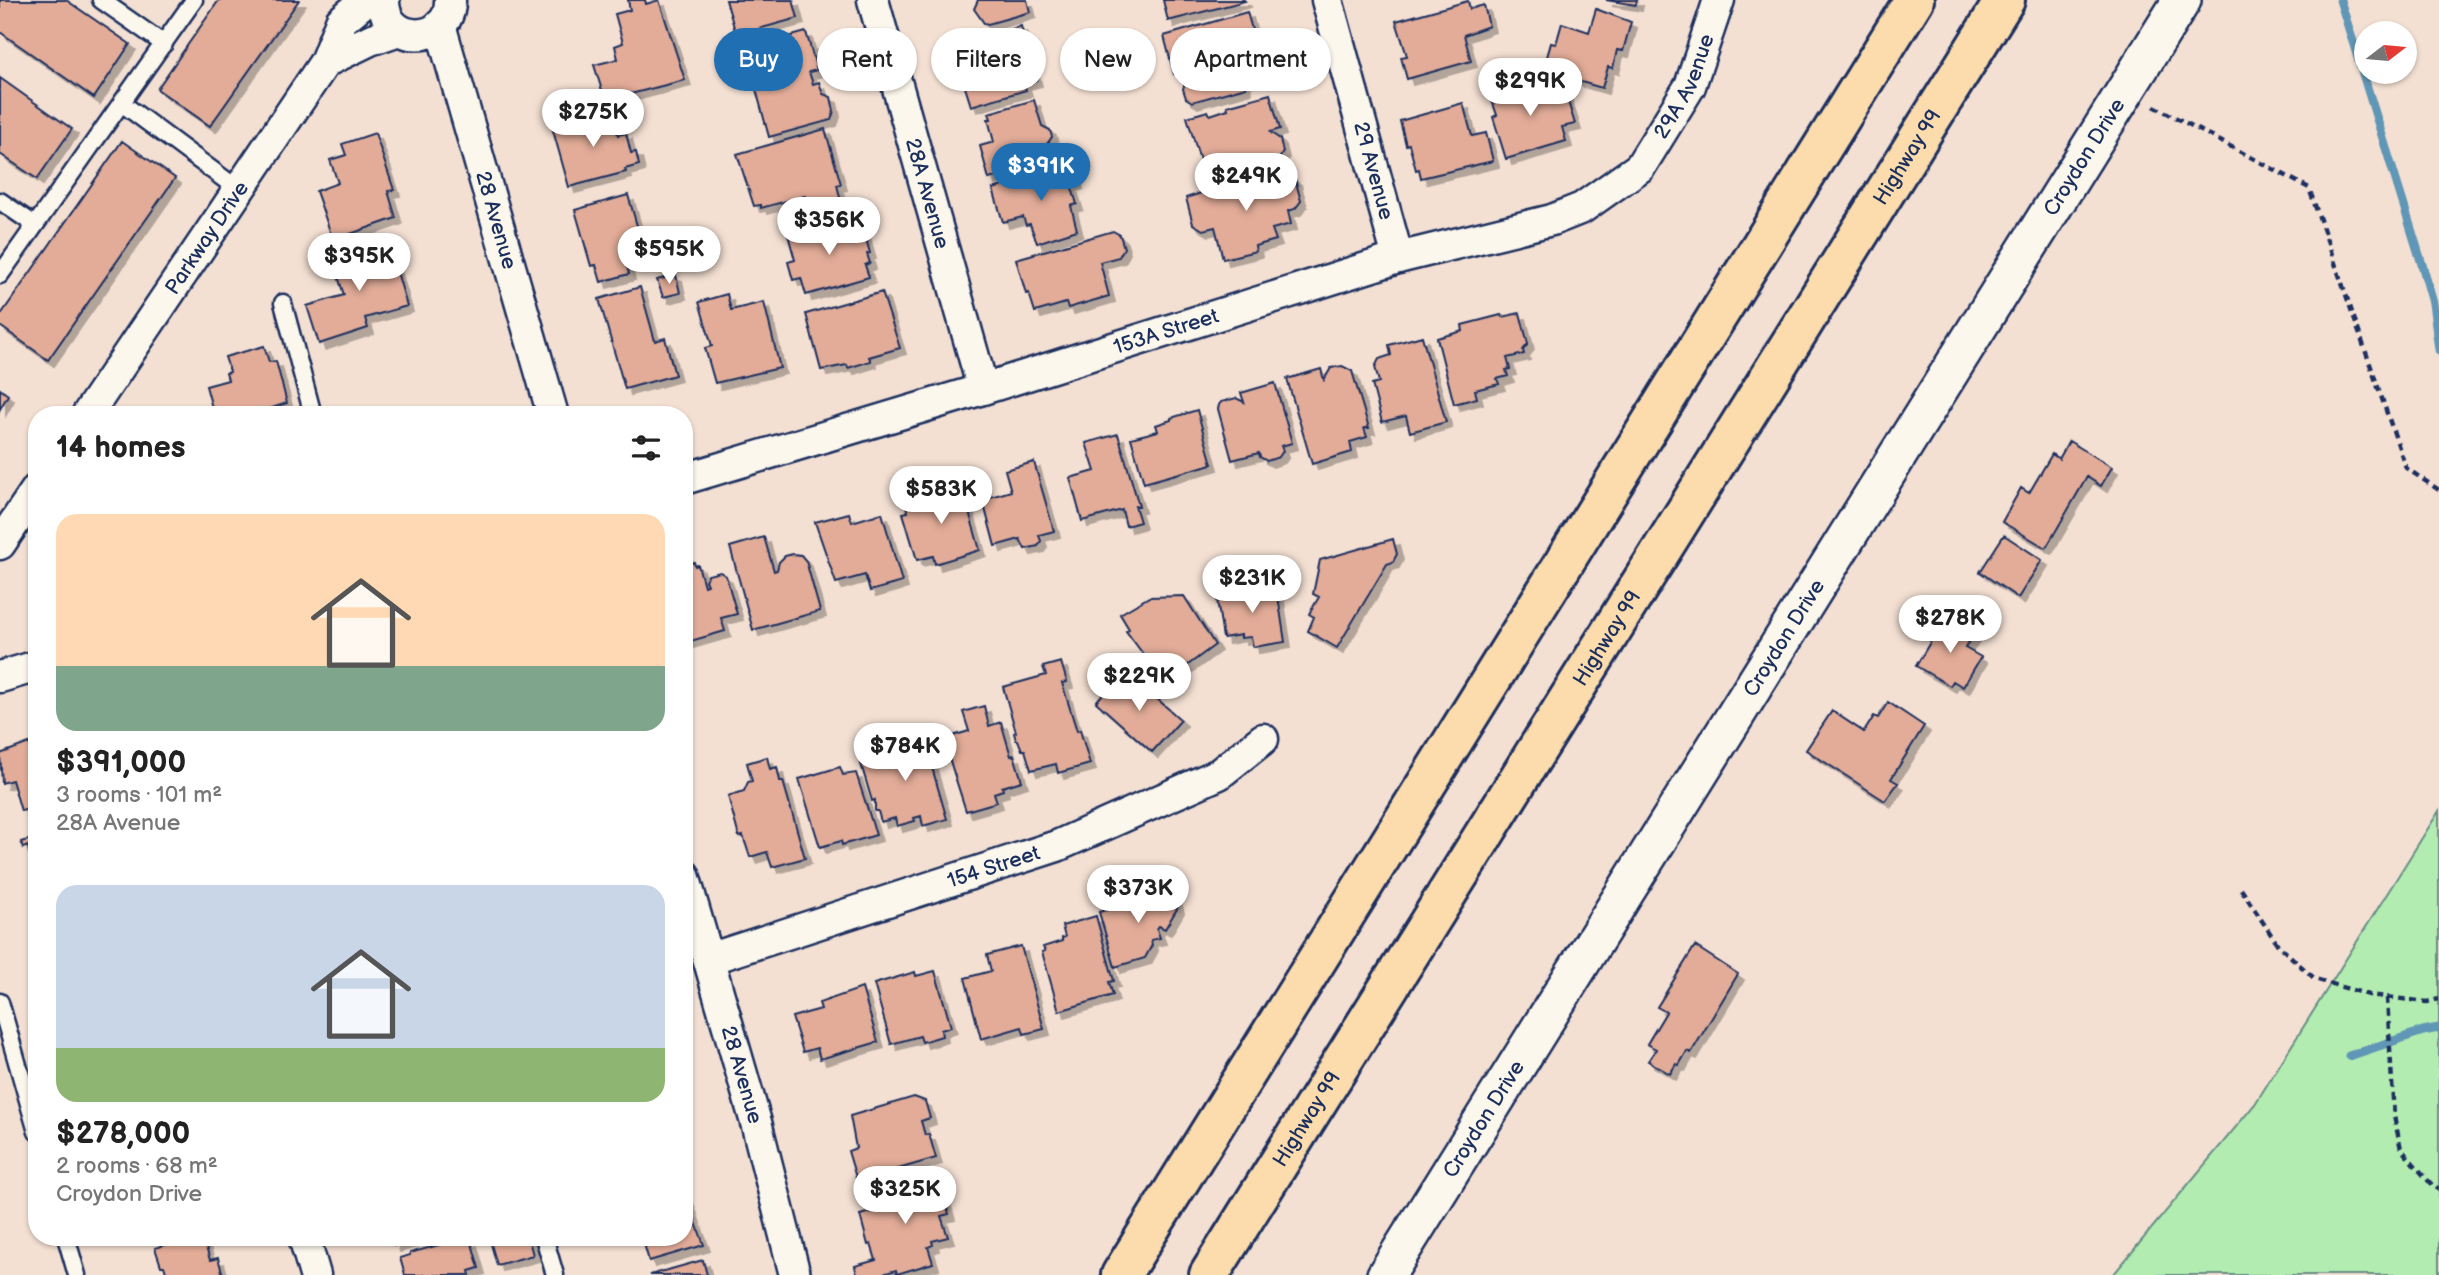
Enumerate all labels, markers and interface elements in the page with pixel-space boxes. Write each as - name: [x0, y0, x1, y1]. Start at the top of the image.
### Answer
- north arrow: [2354, 21, 2417, 84]
- map controls: [2354, 21, 2417, 84]
- chip: Buy: [714, 28, 803, 91]
- chip: Rent: [817, 28, 917, 91]
- chip: Filters: [931, 28, 1046, 91]
- chip: New: [1060, 28, 1156, 91]
- chip: Apartment: [1170, 28, 1331, 91]
- street label: 29A Avenue: [1648, 31, 1719, 143]
- pin: $299K: [1481, 58, 1579, 118]
- text: $299K: [1494, 67, 1566, 95]
- pin: $275K: [544, 90, 642, 149]
- street label: Croydon Drive: [2038, 94, 2130, 220]
- text: $275K: [558, 98, 628, 126]
- street label: Highway 99: [1868, 105, 1946, 209]
- street label: 29 Avenue: [1349, 119, 1399, 223]
- street label: 28A Avenue: [900, 135, 955, 252]
- pin: $391K: [992, 144, 1090, 203]
- text: $391K: [1007, 152, 1075, 180]
- pin: $249K: [1197, 154, 1295, 213]
- text: $249K: [1211, 162, 1281, 190]
- street label: 28 Avenue: [470, 168, 523, 272]
- street label: Parkway Drive: [160, 176, 254, 299]
- pin: $356K: [780, 198, 878, 257]
- text: $356K: [793, 206, 865, 234]
- pin: $595K: [620, 226, 718, 286]
- pin: $395K: [310, 233, 408, 293]
- text: $595K: [634, 235, 704, 263]
- text: $395K: [324, 242, 394, 270]
- street label: 153A Street: [1110, 303, 1222, 360]
- icon: filters: [627, 429, 665, 467]
- text: 14 homes: [56, 430, 185, 466]
- pin: $583K: [892, 466, 990, 526]
- text: $583K: [905, 475, 977, 503]
- pin: $231K: [1203, 556, 1301, 615]
- icon: home: [298, 560, 424, 686]
- text: $231K: [1218, 564, 1286, 592]
- street label: Croydon Drive: [1738, 575, 1830, 701]
- street label: Highway 99: [1568, 586, 1646, 690]
- pin: $278K: [1901, 596, 1999, 655]
- text: $278K: [1915, 604, 1985, 632]
- pin: $229K: [1090, 654, 1188, 713]
- text: $229K: [1103, 662, 1175, 690]
- pin: $784K: [856, 724, 954, 783]
- text: $784K: [870, 732, 940, 760]
- text: $391,000: [56, 745, 186, 781]
- text: 3 rooms · 101 m²: [56, 781, 222, 809]
- text: 28A Avenue: [56, 809, 180, 837]
- street label: 154 Street: [944, 840, 1043, 893]
- pin: $373K: [1089, 866, 1187, 925]
- text: $373K: [1103, 874, 1173, 902]
- icon: home: [298, 931, 424, 1057]
- street label: 28 Avenue: [716, 1023, 768, 1127]
- street label: Croydon Drive: [1437, 1056, 1529, 1182]
- street label: Highway 99: [1267, 1067, 1346, 1171]
- text: $278,000: [56, 1116, 190, 1152]
- text: 2 rooms · 68 m²: [56, 1152, 218, 1180]
- pin: $325K: [856, 1166, 954, 1226]
- text: $325K: [869, 1175, 941, 1203]
- text: Croydon Drive: [56, 1180, 202, 1208]

